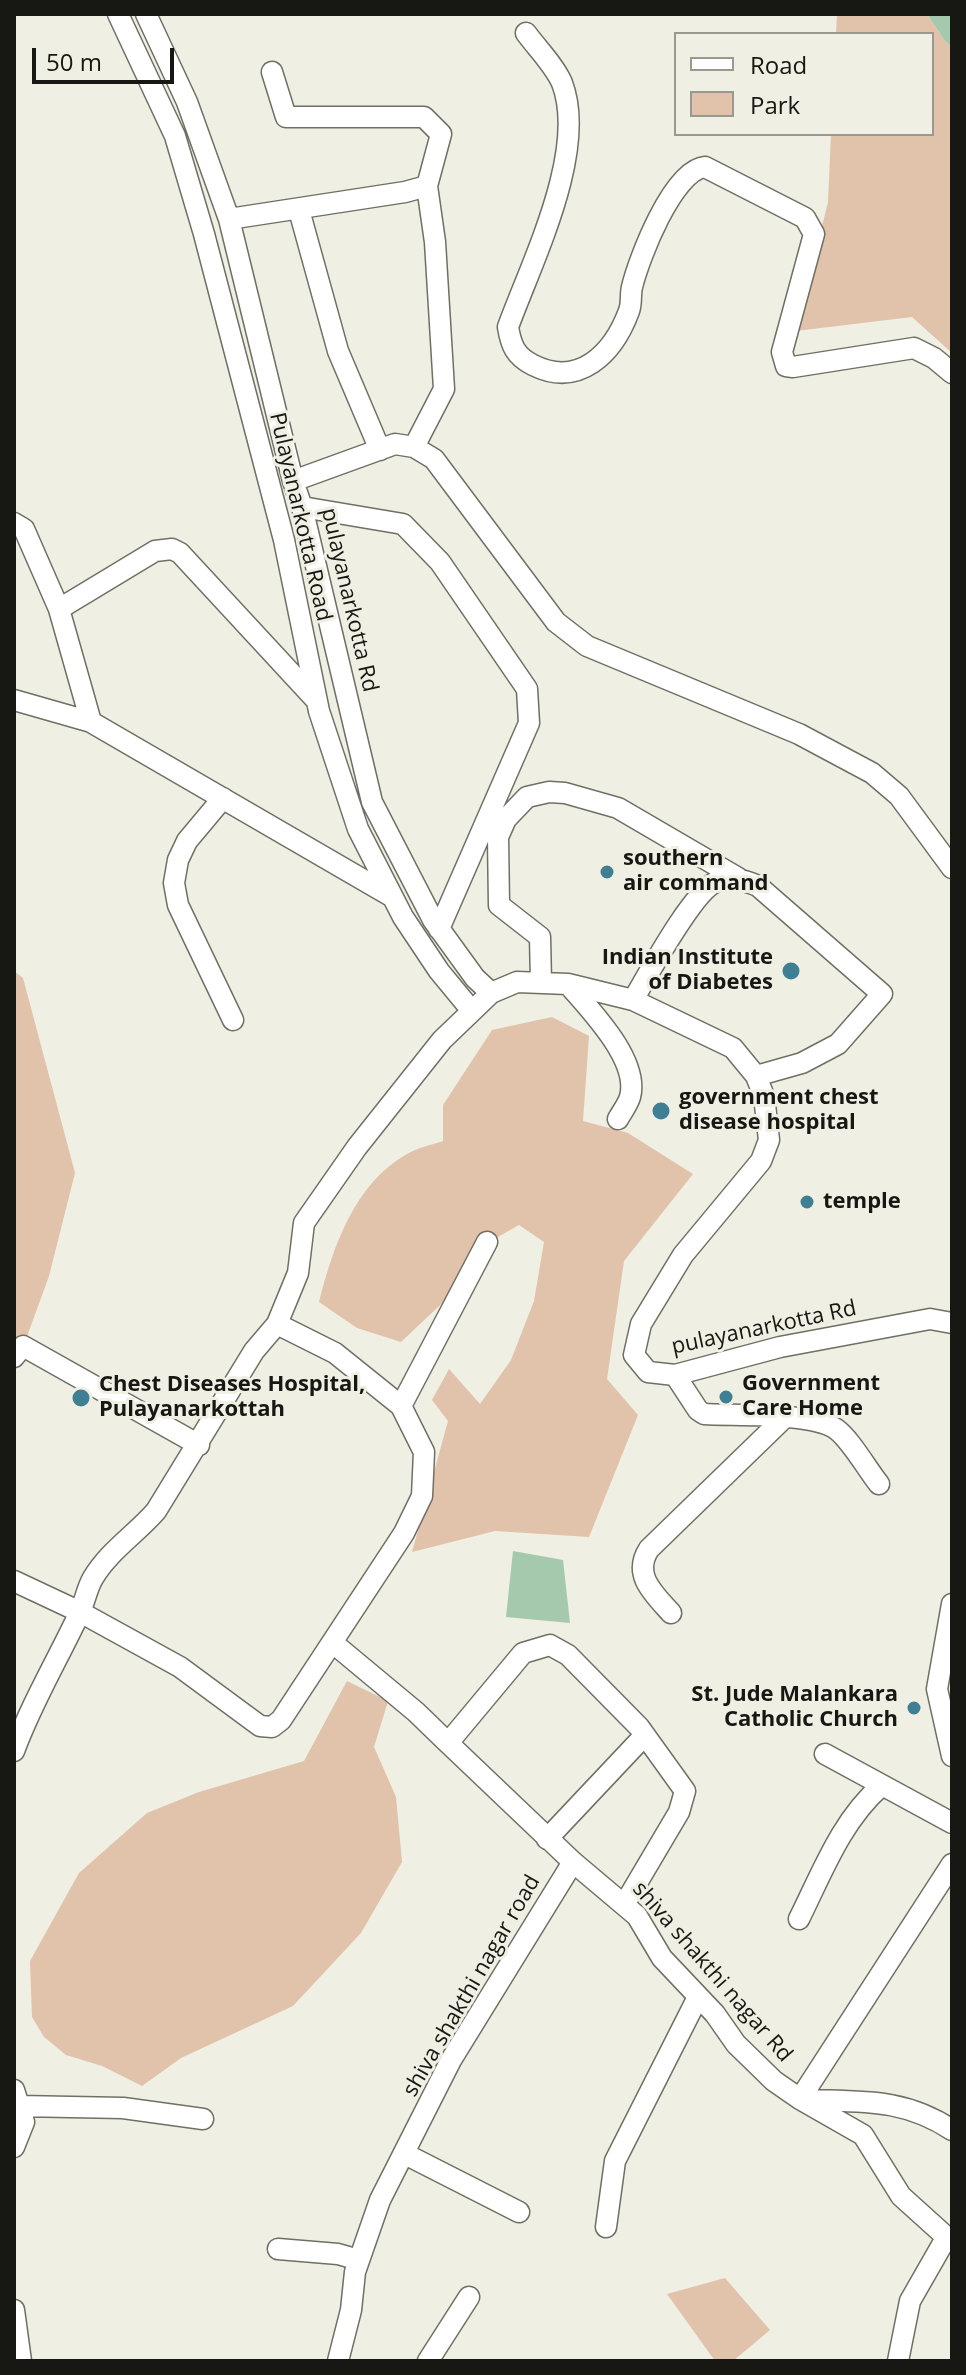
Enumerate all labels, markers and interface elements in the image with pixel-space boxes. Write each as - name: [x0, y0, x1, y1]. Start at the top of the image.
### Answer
- scale bar: [36, 32, 178, 82]
- legend: [674, 32, 934, 136]
- text: 50 m: [46, 45, 102, 78]
- text: Road: [750, 48, 807, 81]
- text: Park: [750, 88, 800, 121]
- street label: Pulayanarkotta Road: [263, 410, 337, 624]
- street label: pulayanarkotta Rd: [315, 505, 383, 695]
- place label: southern air command: [623, 846, 769, 898]
- marker: southern air command: [598, 863, 616, 881]
- place label: Indian Institute of Diabetes: [602, 945, 773, 996]
- marker: Indian Institute of Diabetes: [780, 960, 802, 982]
- place label: government chest disease hospital: [679, 1085, 879, 1136]
- marker: government chest disease hospital: [650, 1100, 672, 1122]
- place label: temple: [823, 1189, 901, 1215]
- marker: temple: [798, 1193, 816, 1211]
- street label: pulayanarkotta Rd: [669, 1296, 859, 1360]
- place label: Government Care Home: [742, 1371, 880, 1422]
- place label: Chest Diseases Hospital, Pulayanarkottah: [99, 1372, 365, 1424]
- marker: Chest Diseases Hospital, Pulayanarkottah: [70, 1387, 92, 1409]
- marker: Government Care Home: [717, 1388, 735, 1406]
- place label: St. Jude Malankara Catholic Church: [691, 1682, 898, 1734]
- marker: St. Jude Malankara Catholic Church: [905, 1699, 923, 1717]
- street label: shiva shakthi nagar road: [398, 1871, 546, 2101]
- street label: shiva shakthi nagar Rd: [626, 1876, 798, 2068]

